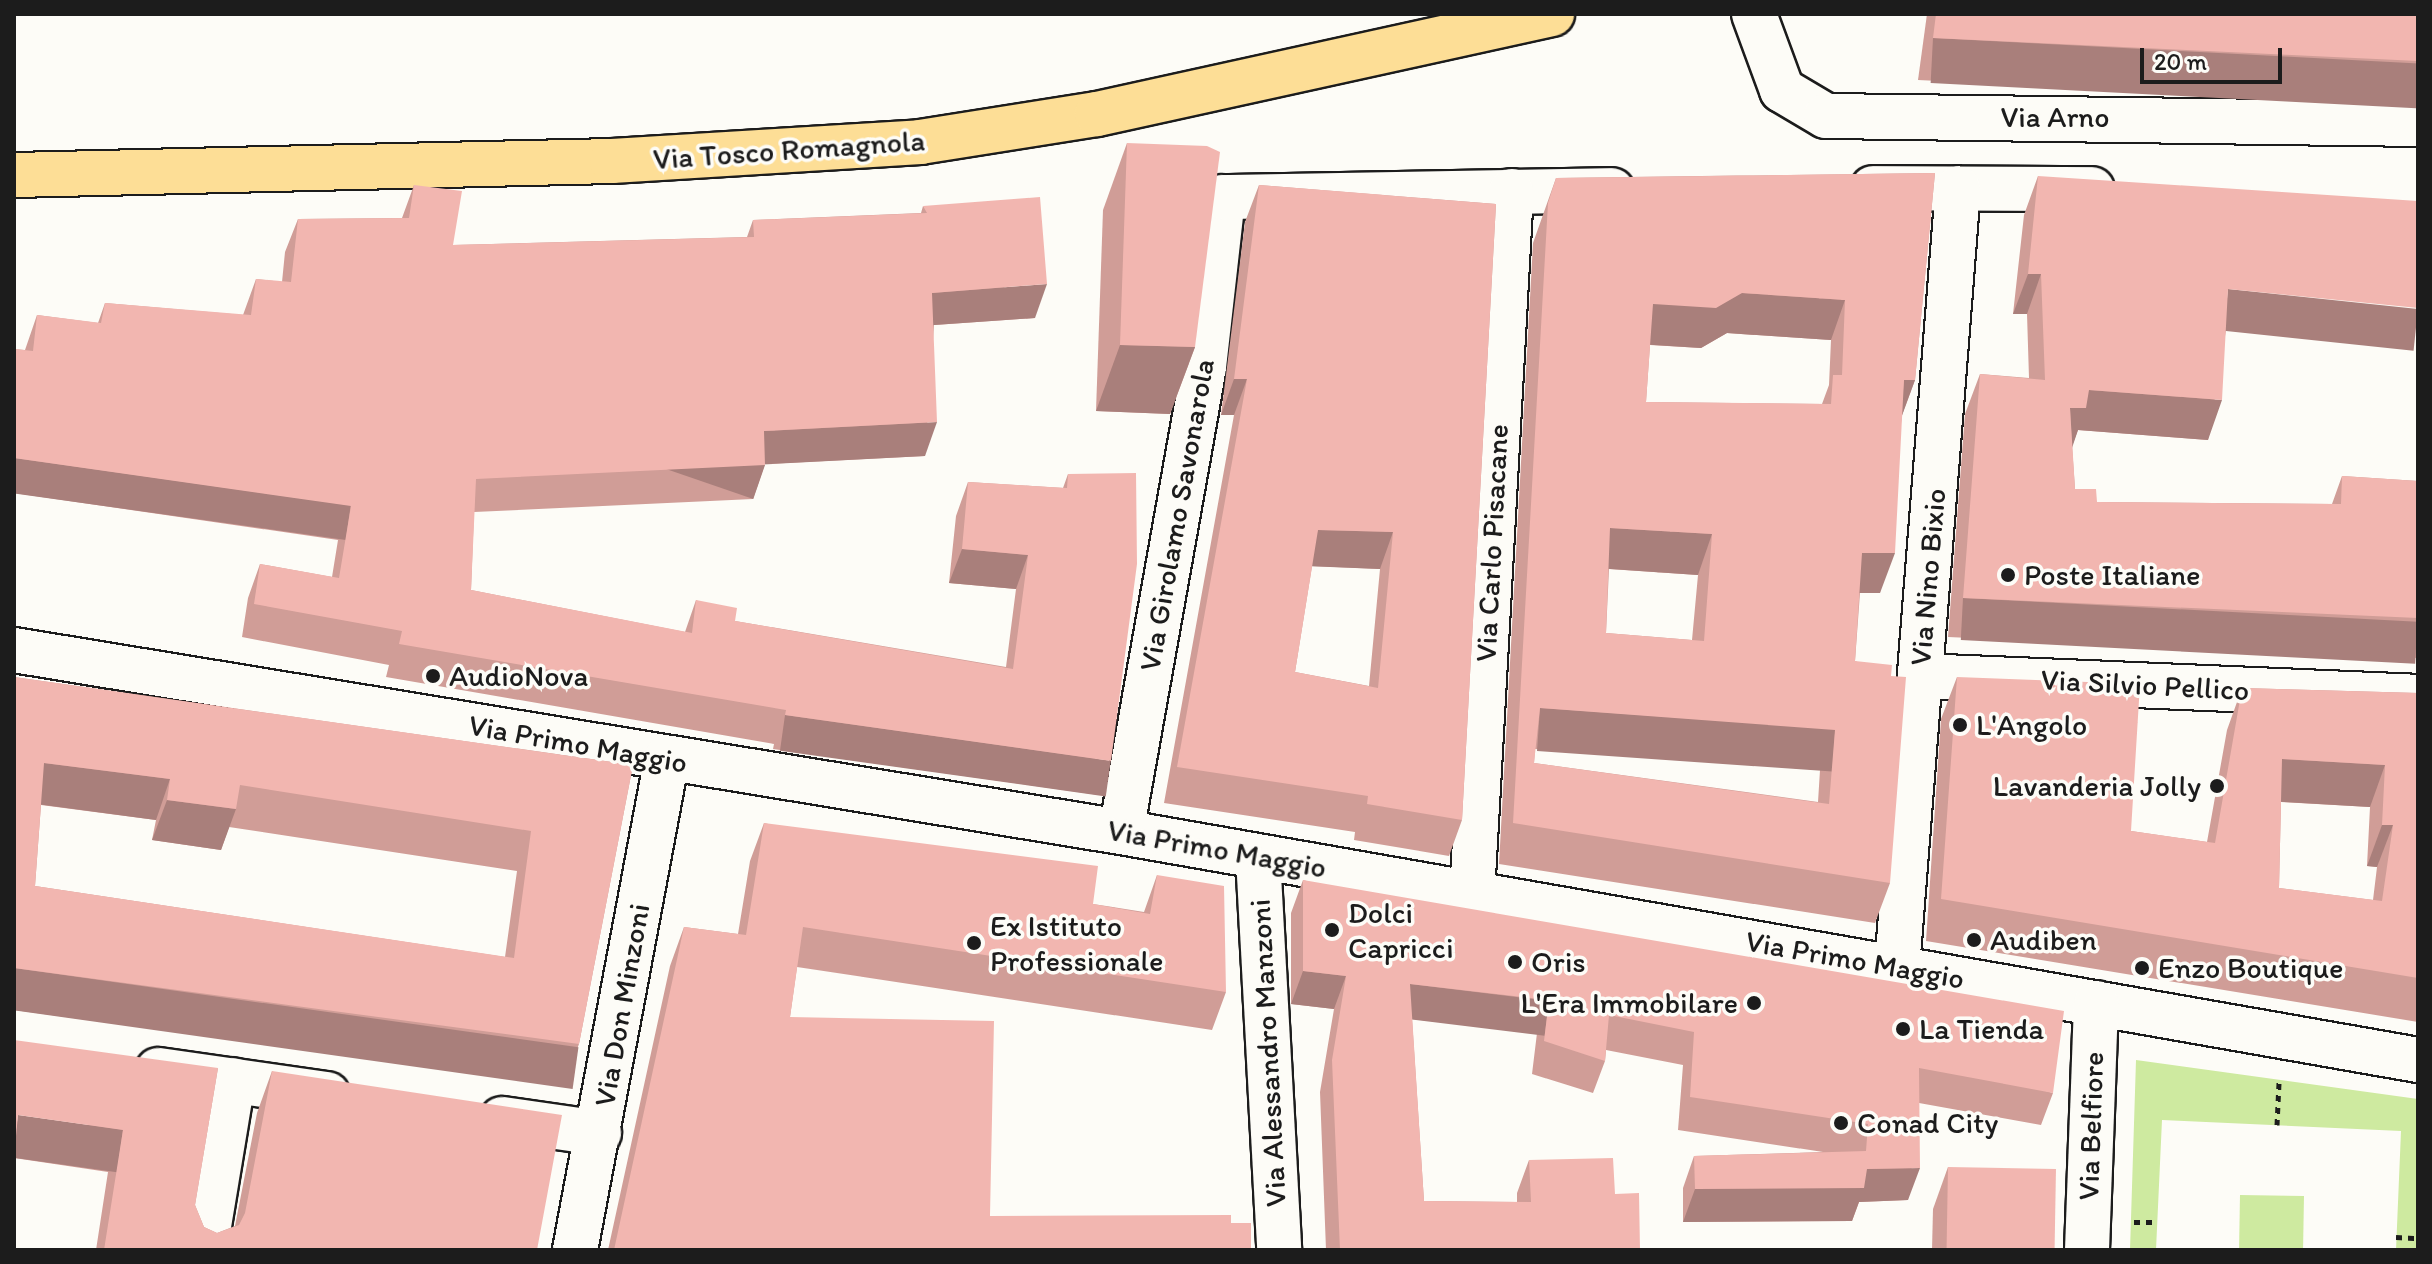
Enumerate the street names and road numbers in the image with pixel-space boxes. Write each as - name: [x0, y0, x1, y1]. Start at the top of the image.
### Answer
- street label: Via Arno: [2000, 99, 2110, 135]
- street label: Via Tosco Romagnola: [653, 123, 925, 177]
- street label: Via Girolamo Savonarola: [1132, 356, 1222, 674]
- street label: Via Carlo Pisacane: [1468, 423, 1516, 663]
- street label: Via Nino Bixio: [1902, 486, 1954, 668]
- street label: Via Silvio Pellico: [2040, 662, 2250, 708]
- street label: Via Primo Maggio: [465, 707, 691, 781]
- street label: Via Primo Maggio: [1104, 812, 1330, 886]
- street label: Via Alessandro Manzoni: [1242, 899, 1294, 1207]
- street label: Via Don Minzoni: [586, 900, 658, 1110]
- street label: Via Primo Maggio: [1742, 923, 1968, 997]
- street label: Via Belfiore: [2070, 1051, 2112, 1201]

